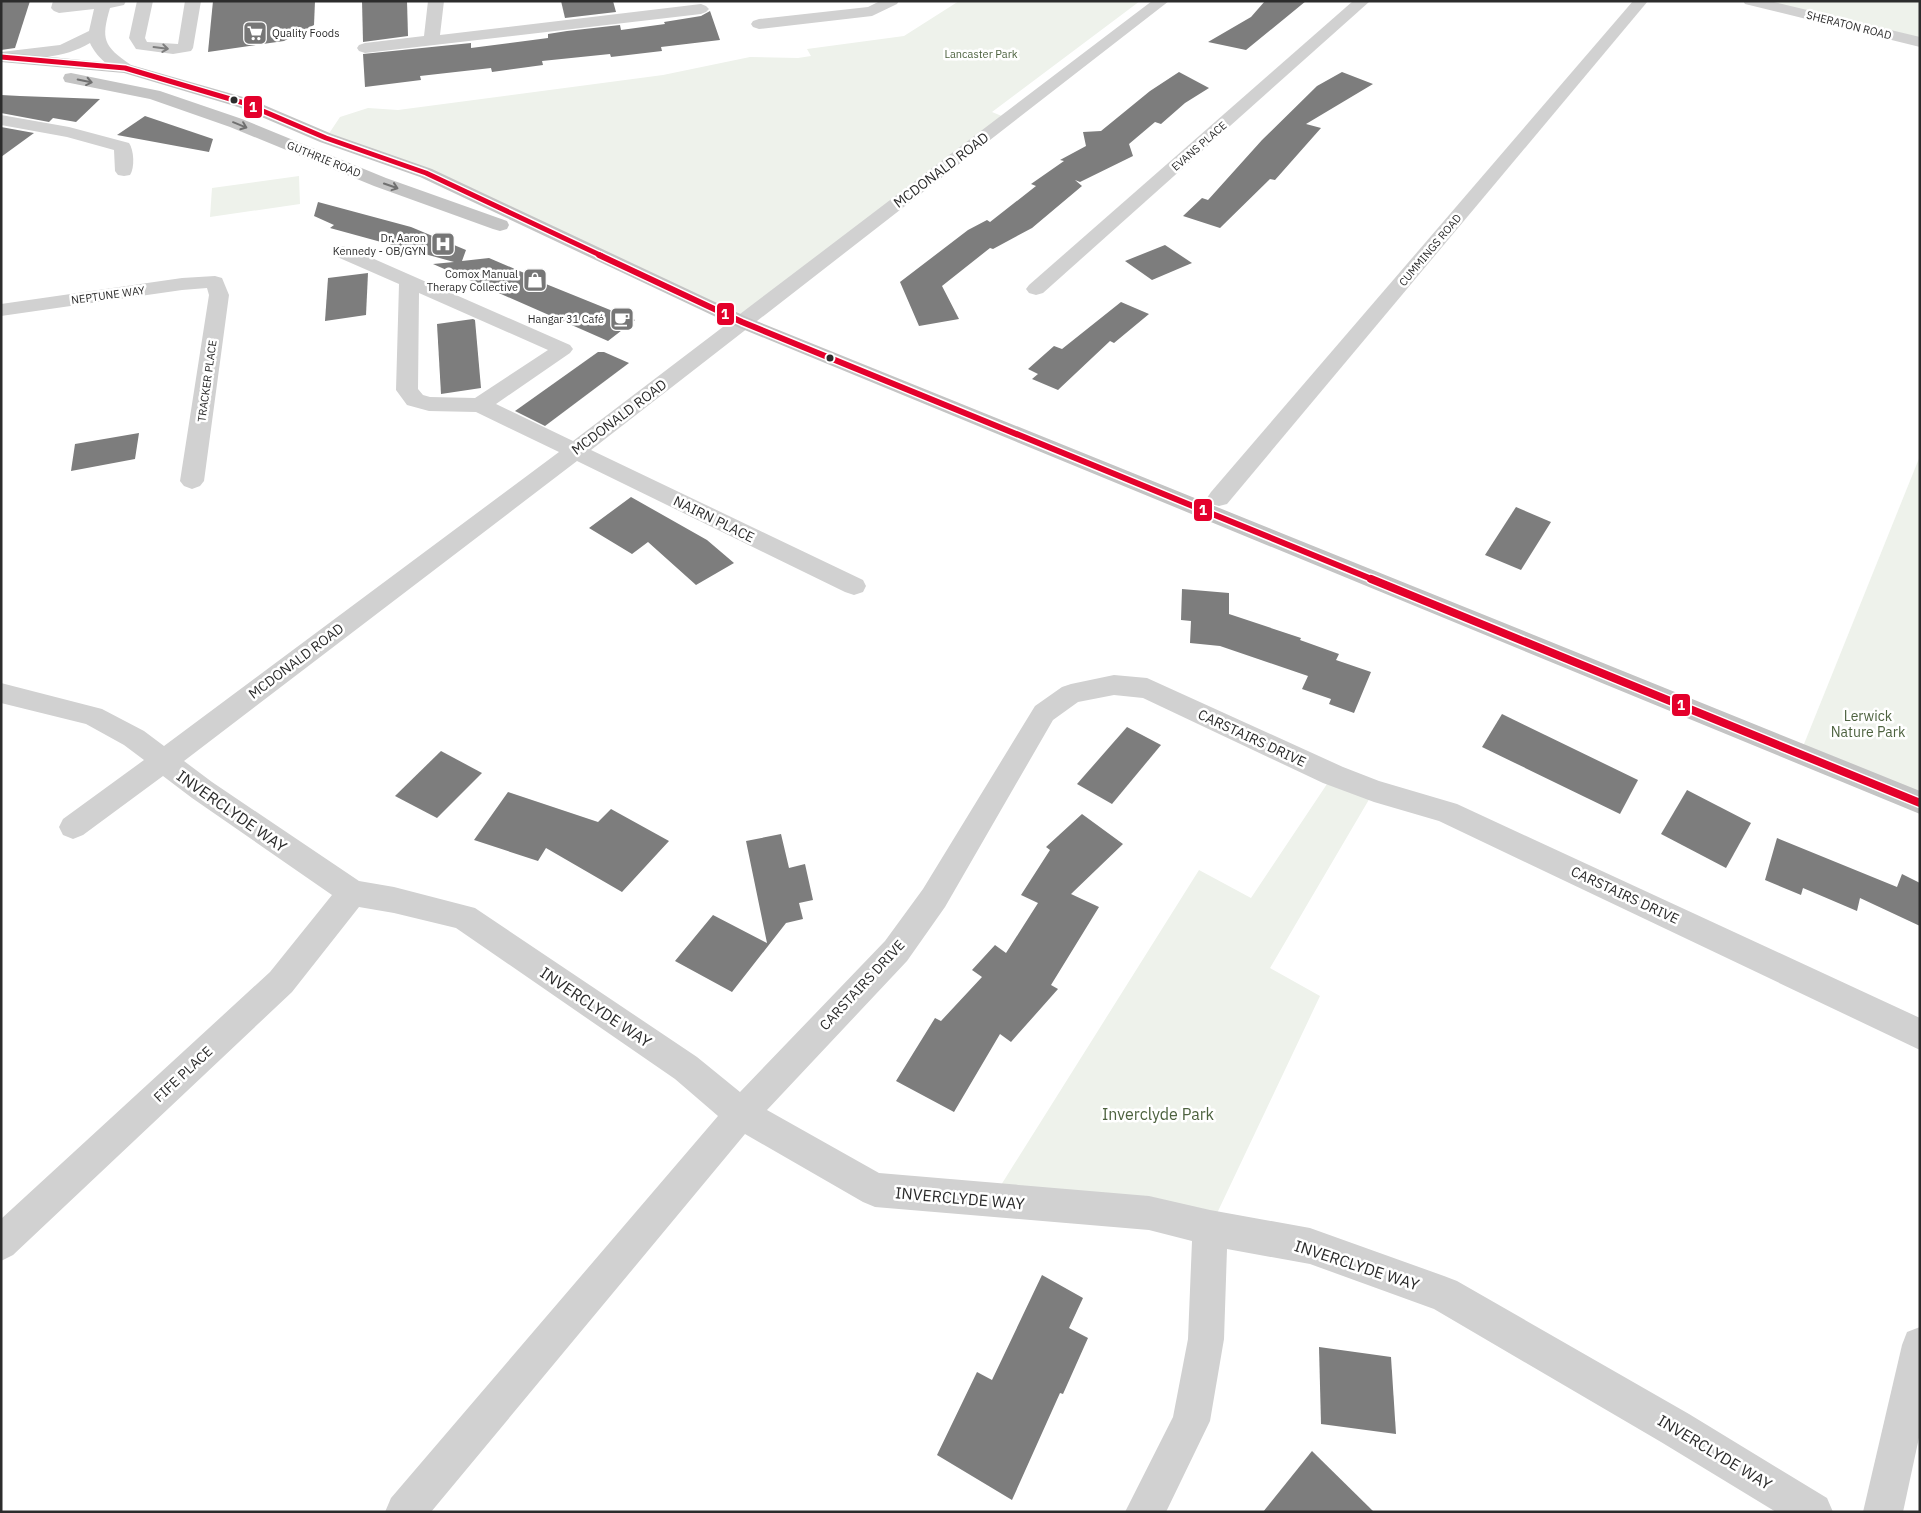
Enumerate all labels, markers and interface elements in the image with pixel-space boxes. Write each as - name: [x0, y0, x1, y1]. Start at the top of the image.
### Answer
- street label: SHERATON ROAD: [1805, 8, 1893, 42]
- supermarket icon: Quality Foods: [242, 20, 268, 46]
- place label: Quality Foods: [272, 26, 340, 40]
- one-way arrow: [153, 43, 169, 53]
- park label: Lancaster Park: [944, 47, 1018, 61]
- one-way arrow: [76, 76, 92, 86]
- unlabelled marker: [229, 95, 239, 105]
- line badge: 1: [243, 95, 263, 119]
- text: 1: [249, 98, 258, 116]
- street label: EVANS PLACE: [1168, 118, 1230, 174]
- one-way arrow: [232, 121, 248, 130]
- street label: MCDONALD ROAD: [890, 128, 992, 212]
- street label: GUTHRIE ROAD: [285, 138, 363, 180]
- one-way arrow: [383, 182, 398, 191]
- street label: CUMMINGS ROAD: [1396, 211, 1464, 289]
- place label: Dr. Aaron Kennedy - OB/GYN: [333, 231, 426, 258]
- hospital icon: Dr. Aaron Kennedy - OB/GYN: [430, 231, 456, 257]
- place label: Comox Manual Therapy Collective: [427, 267, 518, 294]
- shop icon: Comox Manual Therapy Collective: [522, 267, 548, 293]
- street label: NEPTUNE WAY: [70, 283, 146, 307]
- line badge: 1: [716, 302, 735, 326]
- text: 1: [721, 305, 730, 323]
- cafe icon: Hangar 31 Café: [609, 306, 635, 332]
- place label: Hangar 31 Café: [528, 312, 604, 326]
- street label: TRACKER PLACE: [194, 339, 220, 423]
- unlabelled marker: [825, 353, 835, 363]
- street label: MCDONALD ROAD: [568, 375, 670, 459]
- street label: NAIRN PLACE: [670, 492, 758, 546]
- line badge: 1: [1193, 498, 1213, 522]
- text: 1: [1199, 501, 1208, 519]
- street label: MCDONALD ROAD: [245, 619, 347, 703]
- line badge: 1: [1671, 693, 1691, 717]
- text: 1: [1677, 696, 1686, 714]
- street label: CARSTAIRS DRIVE: [1195, 705, 1309, 771]
- park label: Lerwick Nature Park: [1831, 707, 1906, 741]
- street label: INVERCLYDE WAY: [173, 766, 291, 857]
- street label: CARSTAIRS DRIVE: [1568, 862, 1682, 928]
- street label: CARSTAIRS DRIVE: [815, 936, 909, 1034]
- street label: INVERCLYDE WAY: [537, 962, 656, 1052]
- street label: FIFE PLACE: [150, 1042, 216, 1106]
- park label: Inverclyde Park: [1102, 1104, 1215, 1124]
- street label: INVERCLYDE WAY: [894, 1182, 1026, 1214]
- street label: INVERCLYDE WAY: [1292, 1235, 1422, 1295]
- street label: INVERCLYDE WAY: [1654, 1410, 1776, 1494]

